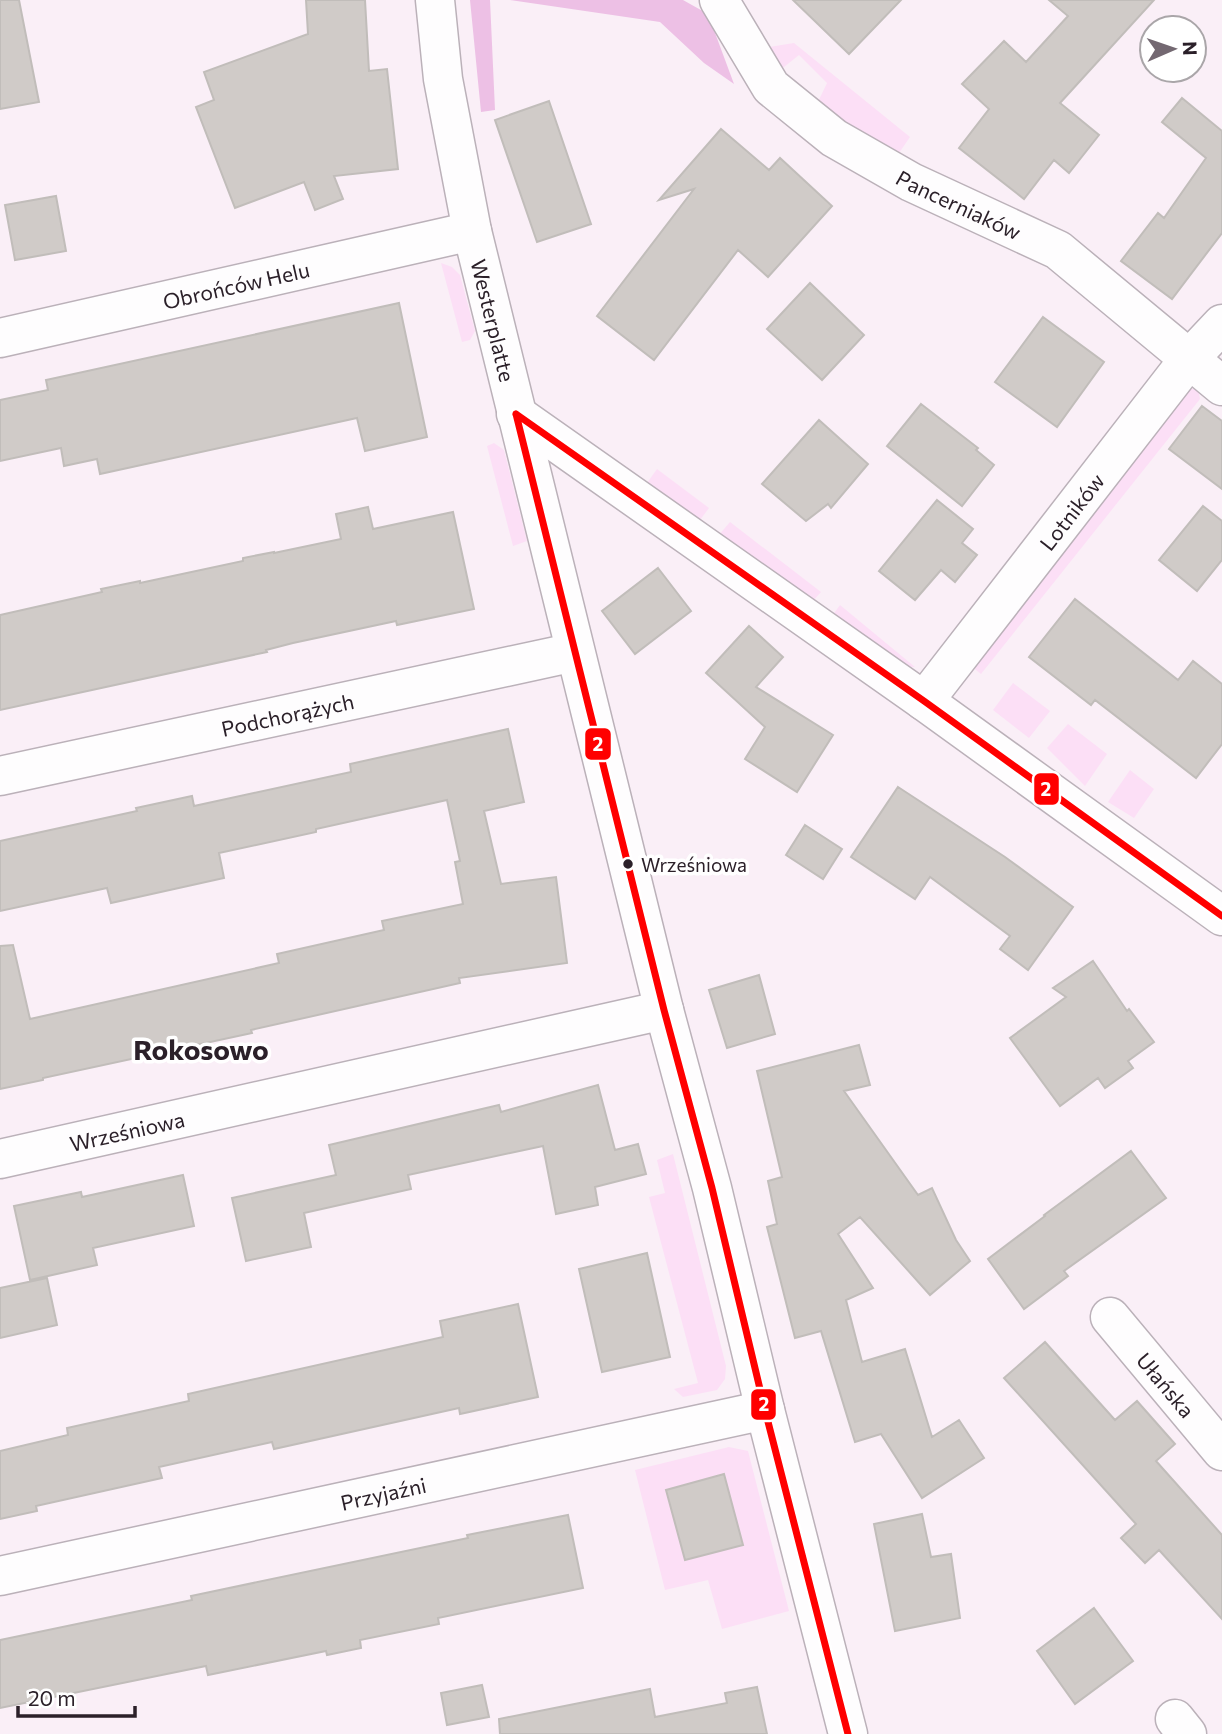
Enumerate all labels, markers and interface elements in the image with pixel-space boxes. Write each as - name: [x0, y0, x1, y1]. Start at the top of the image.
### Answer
- north arrow: [1138, 14, 1208, 84]
- text: N: [1179, 41, 1202, 56]
- street label: Pancerniaków: [892, 164, 1025, 244]
- street label: Obrońców Helu: [160, 256, 312, 313]
- street label: Westerplatte: [467, 256, 521, 384]
- street label: Lotników: [1033, 468, 1109, 555]
- street label: Podchorążych: [219, 688, 356, 740]
- line badge: 2: [584, 727, 612, 761]
- text: 2: [593, 732, 603, 755]
- line badge: 2: [1033, 772, 1060, 806]
- text: 2: [1041, 777, 1051, 800]
- place label: Wrześniowa: [641, 853, 747, 876]
- marker: Wrześniowa: [621, 857, 635, 871]
- district label: Rokosowo: [133, 1032, 269, 1066]
- street label: Wrześniowa: [67, 1106, 187, 1156]
- street label: Ułańska: [1132, 1347, 1201, 1422]
- line badge: 2: [750, 1388, 777, 1421]
- text: 2: [759, 1392, 769, 1415]
- street label: Przyjaźni: [338, 1471, 428, 1514]
- scale bar: [18, 1674, 135, 1718]
- text: 20 m: [28, 1685, 76, 1710]

